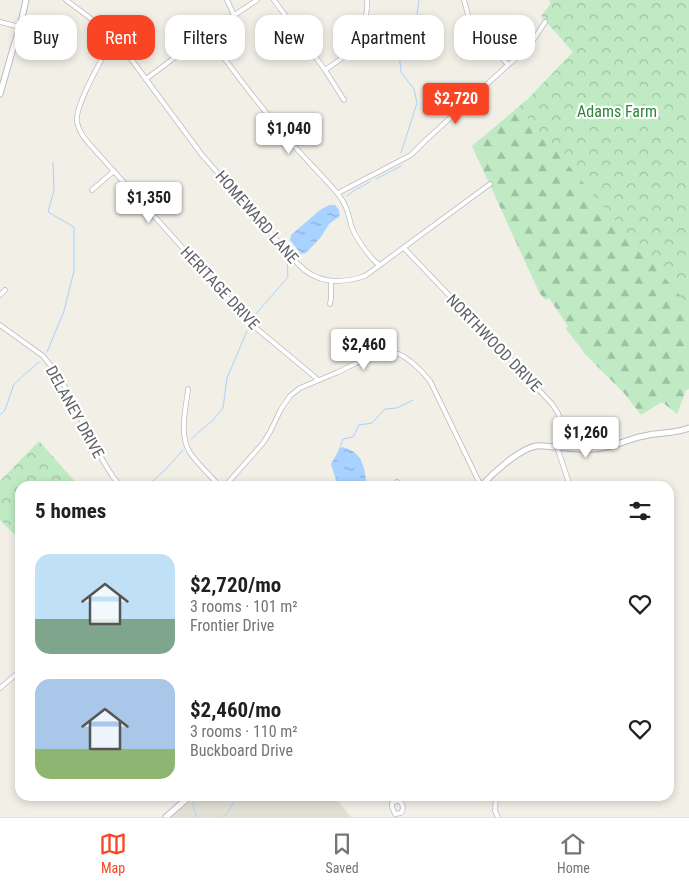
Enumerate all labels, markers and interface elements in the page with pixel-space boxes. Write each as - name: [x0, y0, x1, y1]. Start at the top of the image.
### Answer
- chip: Buy: [15, 15, 77, 60]
- chip: Rent: [87, 15, 155, 60]
- chip: Filters: [165, 15, 245, 60]
- chip: New: [255, 15, 323, 60]
- chip: Apartment: [333, 15, 444, 60]
- chip: House: [454, 15, 535, 60]
- pin: $2,720: [415, 82, 497, 125]
- text: $2,720: [434, 89, 478, 108]
- park label: Adams Farm: [577, 102, 657, 121]
- pin: $1,040: [248, 112, 330, 155]
- text: $1,040: [267, 119, 311, 138]
- street label: HOMEWARD LANE: [212, 167, 303, 267]
- pin: $1,350: [108, 182, 190, 224]
- text: $1,350: [127, 188, 171, 207]
- street label: HERITAGE DRIVE: [177, 243, 263, 333]
- street label: NORTHWOOD DRIVE: [443, 290, 545, 396]
- pin: $2,460: [323, 328, 405, 371]
- text: $2,460: [342, 335, 386, 354]
- street label: DELANEY DRIVE: [42, 363, 108, 461]
- pin: $1,260: [545, 416, 627, 459]
- text: $1,260: [564, 423, 608, 442]
- icon: filters: [626, 497, 654, 525]
- text: 5 homes: [35, 499, 106, 523]
- text: $2,720/mo: [190, 573, 281, 597]
- icon: home: [75, 574, 135, 634]
- icon: heart: [626, 590, 654, 618]
- text: 3 rooms · 101 m²: [190, 597, 298, 616]
- text: Frontier Drive: [190, 616, 274, 635]
- text: $2,460/mo: [190, 698, 281, 722]
- icon: home: [75, 699, 135, 759]
- icon: heart: [626, 715, 654, 743]
- text: 3 rooms · 110 m²: [190, 722, 298, 741]
- text: Buckboard Drive: [190, 741, 293, 760]
- tab: Map: [99, 830, 127, 876]
- tab: Saved: [325, 830, 359, 876]
- tab: Home: [557, 830, 590, 876]

